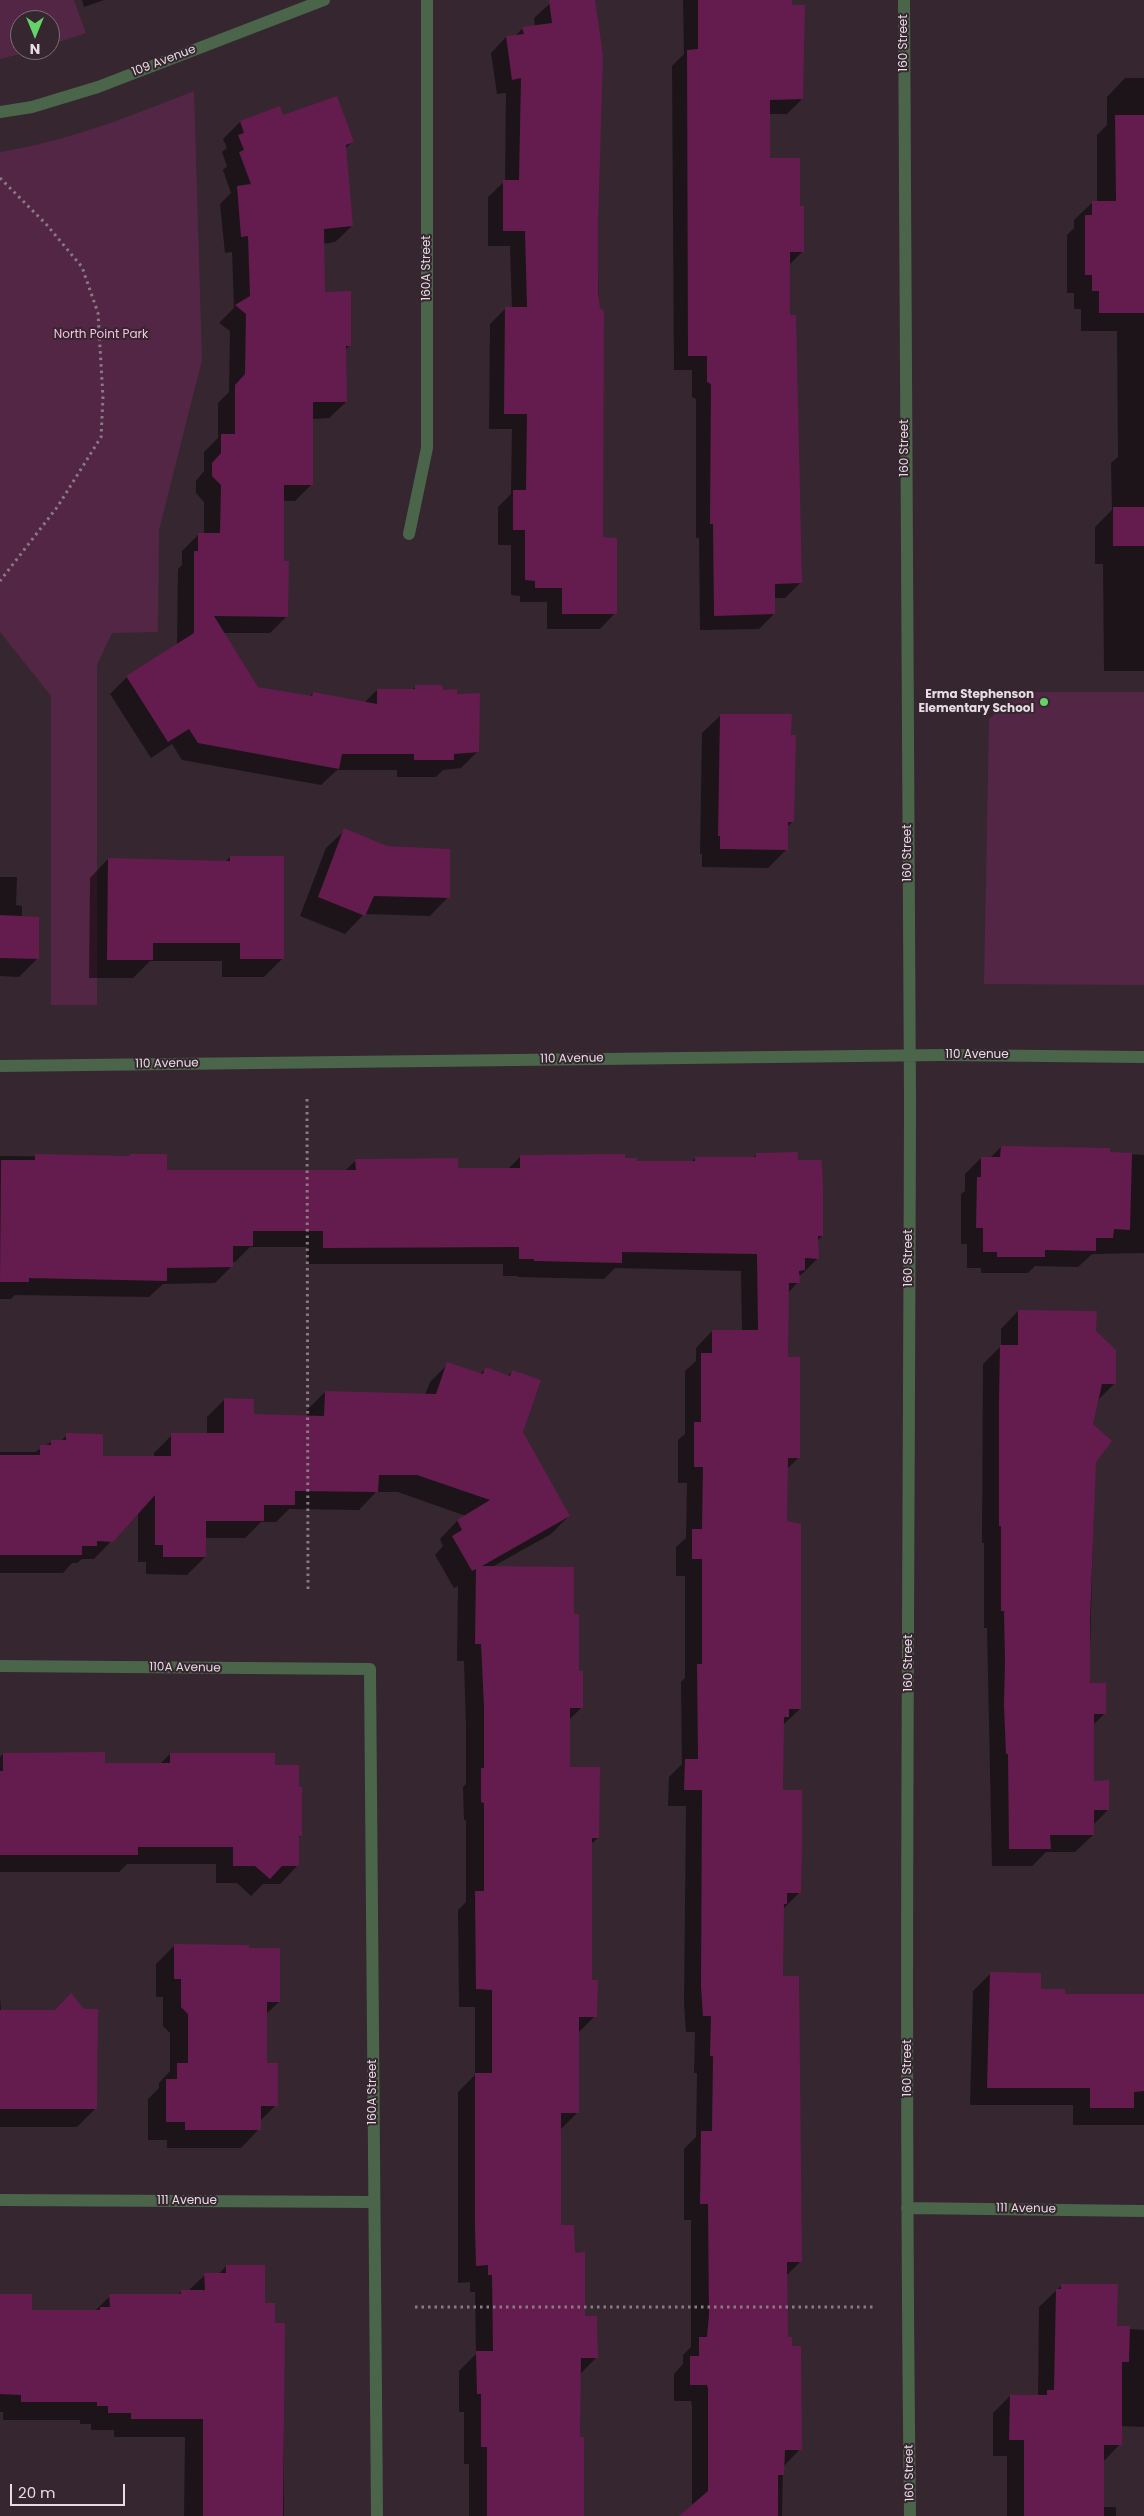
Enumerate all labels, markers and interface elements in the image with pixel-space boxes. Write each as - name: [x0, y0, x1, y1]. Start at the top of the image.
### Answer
- north arrow: [10, 10, 60, 60]
- street label: 160 Street: [897, 14, 911, 72]
- text: N: [30, 39, 40, 59]
- street label: 109 Avenue: [130, 42, 198, 80]
- street label: 160A Street: [420, 235, 434, 301]
- park label: North Point Park: [54, 328, 148, 342]
- street label: 160 Street: [898, 419, 912, 477]
- place label: Erma Stephenson Elementary School: [919, 688, 1034, 716]
- marker: Erma Stephenson Elementary School: [1038, 696, 1050, 708]
- street label: 160 Street: [901, 824, 915, 882]
- street label: 110 Avenue: [945, 1048, 1009, 1062]
- street label: 110 Avenue: [540, 1051, 604, 1067]
- street label: 110 Avenue: [135, 1056, 199, 1072]
- street label: 160 Street: [902, 1229, 916, 1287]
- street label: 160 Street: [902, 1634, 916, 1692]
- street label: 110A Avenue: [149, 1660, 221, 1676]
- street label: 160 Street: [901, 2039, 915, 2097]
- street label: 160A Street: [366, 2059, 380, 2125]
- street label: 111 Avenue: [157, 2194, 217, 2208]
- street label: 111 Avenue: [996, 2201, 1056, 2217]
- street label: 160 Street: [902, 2444, 918, 2502]
- scale bar: [12, 2474, 128, 2506]
- text: 20 m: [18, 2482, 56, 2503]

